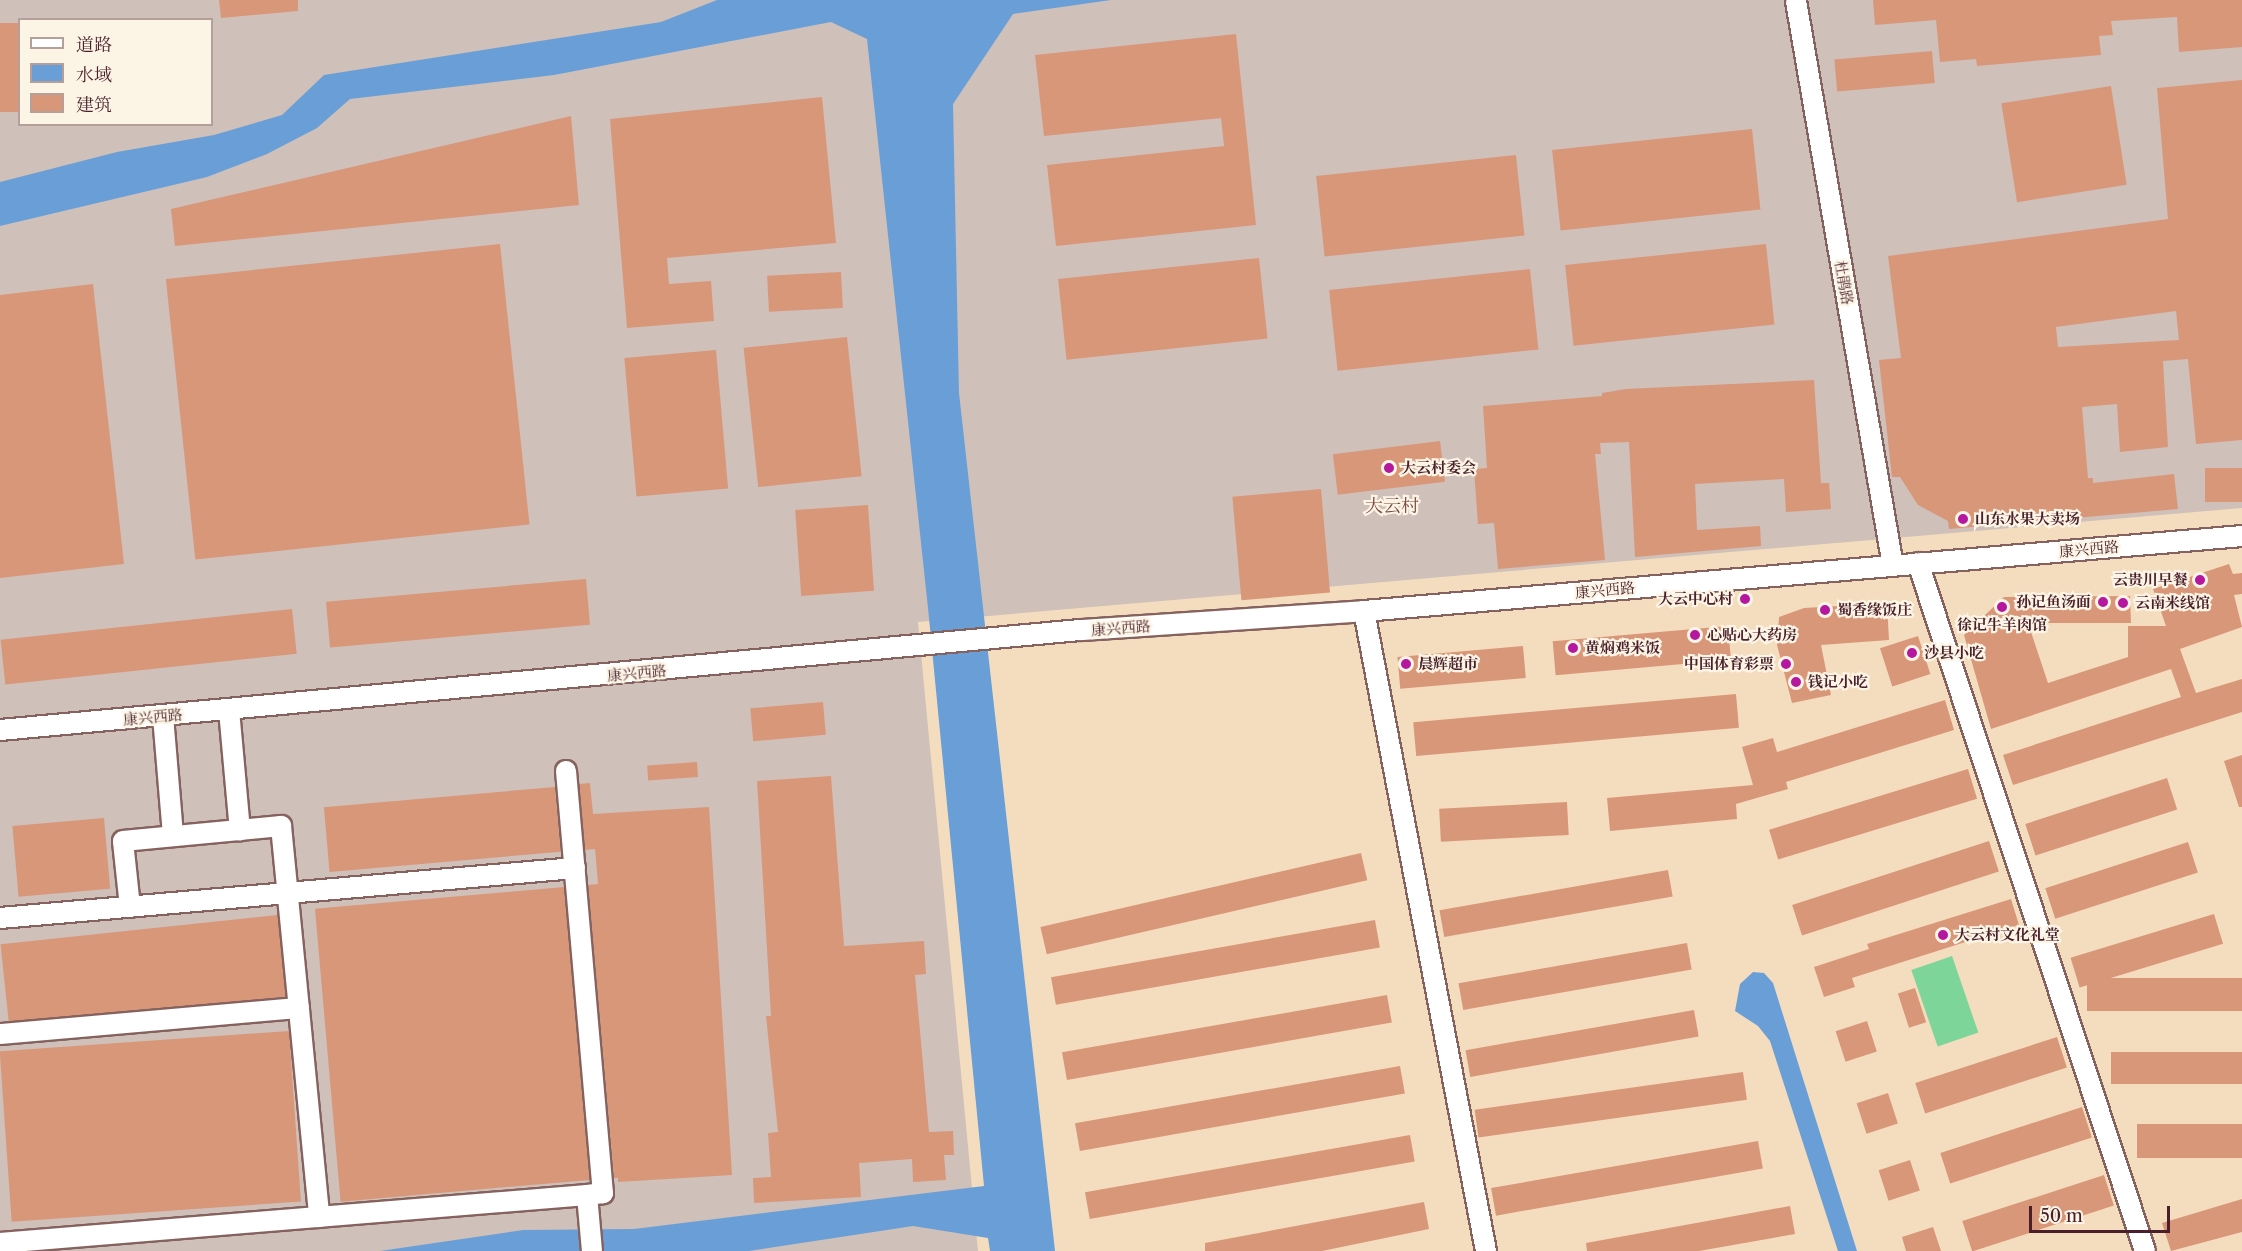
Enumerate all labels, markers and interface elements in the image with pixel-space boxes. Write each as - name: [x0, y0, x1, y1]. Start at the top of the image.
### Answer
- legend: [18, 18, 213, 126]
- text: 道路: [76, 34, 112, 56]
- text: 水域: [76, 64, 112, 86]
- text: 建筑: [76, 94, 112, 116]
- street label: 杜鹃路: [1831, 259, 1857, 307]
- place label: 大云村委会: [1401, 459, 1476, 477]
- marker: 大云村委会: [1382, 461, 1396, 475]
- district label: 大云村: [1365, 495, 1419, 517]
- place label: 山东水果大卖场: [1975, 510, 2080, 528]
- marker: 山东水果大卖场: [1956, 512, 1970, 526]
- street label: 康兴西路: [2058, 537, 2120, 561]
- place label: 云贵川早餐: [2113, 571, 2188, 589]
- marker: 云贵川早餐: [2193, 573, 2207, 587]
- street label: 康兴西路: [1574, 578, 1636, 602]
- place label: 大云中心村: [1658, 590, 1733, 608]
- marker: 大云中心村: [1738, 592, 1752, 606]
- place label: 孙记鱼汤面: [2016, 593, 2091, 611]
- place label: 云南米线馆: [2135, 594, 2210, 612]
- marker: 孙记鱼汤面: [2096, 595, 2110, 609]
- marker: 云南米线馆: [2116, 596, 2130, 610]
- marker: 徐记牛羊肉馆: [1995, 600, 2009, 614]
- place label: 蜀香缘饭庄: [1837, 601, 1912, 619]
- marker: 蜀香缘饭庄: [1818, 603, 1832, 617]
- place label: 徐记牛羊肉馆: [1957, 616, 2047, 634]
- street label: 康兴西路: [1090, 617, 1152, 639]
- place label: 心贴心大药房: [1707, 626, 1797, 644]
- marker: 心贴心大药房: [1688, 628, 1702, 642]
- place label: 黄焖鸡米饭: [1585, 639, 1660, 657]
- marker: 黄焖鸡米饭: [1566, 641, 1580, 655]
- place label: 沙县小吃: [1924, 644, 1984, 662]
- marker: 沙县小吃: [1905, 646, 1919, 660]
- place label: 晨辉超市: [1418, 655, 1478, 673]
- place label: 中国体育彩票: [1684, 655, 1774, 673]
- marker: 晨辉超市: [1399, 657, 1413, 671]
- marker: 中国体育彩票: [1779, 657, 1793, 671]
- street label: 康兴西路: [606, 661, 668, 685]
- place label: 钱记小吃: [1808, 673, 1868, 691]
- marker: 钱记小吃: [1789, 675, 1803, 689]
- street label: 康兴西路: [122, 705, 184, 729]
- place label: 大云村文化礼堂: [1955, 926, 2060, 944]
- marker: 大云村文化礼堂: [1936, 928, 1950, 942]
- scale bar: [2032, 1194, 2173, 1232]
- text: 50 m: [2040, 1205, 2083, 1227]

